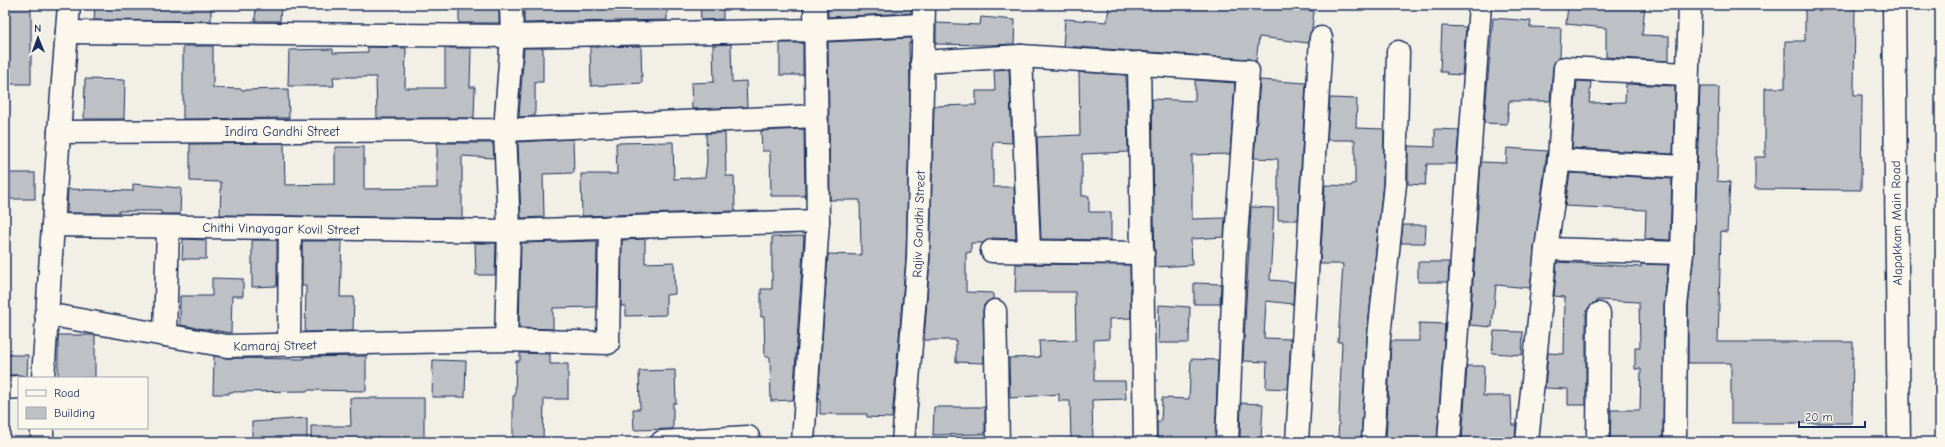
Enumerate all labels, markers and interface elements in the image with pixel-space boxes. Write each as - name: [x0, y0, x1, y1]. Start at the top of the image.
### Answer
- north arrow: [18, 18, 58, 58]
- text: N: [34, 22, 42, 35]
- street label: Indira Gandhi Street: [225, 124, 341, 139]
- street label: Alapakkam Main Road: [1888, 160, 1905, 286]
- street label: Rajiv Gandhi Street: [909, 169, 928, 278]
- street label: Chithi Vinayagar Kovil Street: [202, 220, 361, 237]
- street label: Kamaraj Street: [233, 337, 318, 354]
- legend: [18, 377, 148, 429]
- text: Road: [54, 386, 80, 400]
- scale bar: [1799, 403, 1865, 429]
- text: Building: [54, 406, 95, 420]
- text: 20 m: [1805, 410, 1833, 424]

